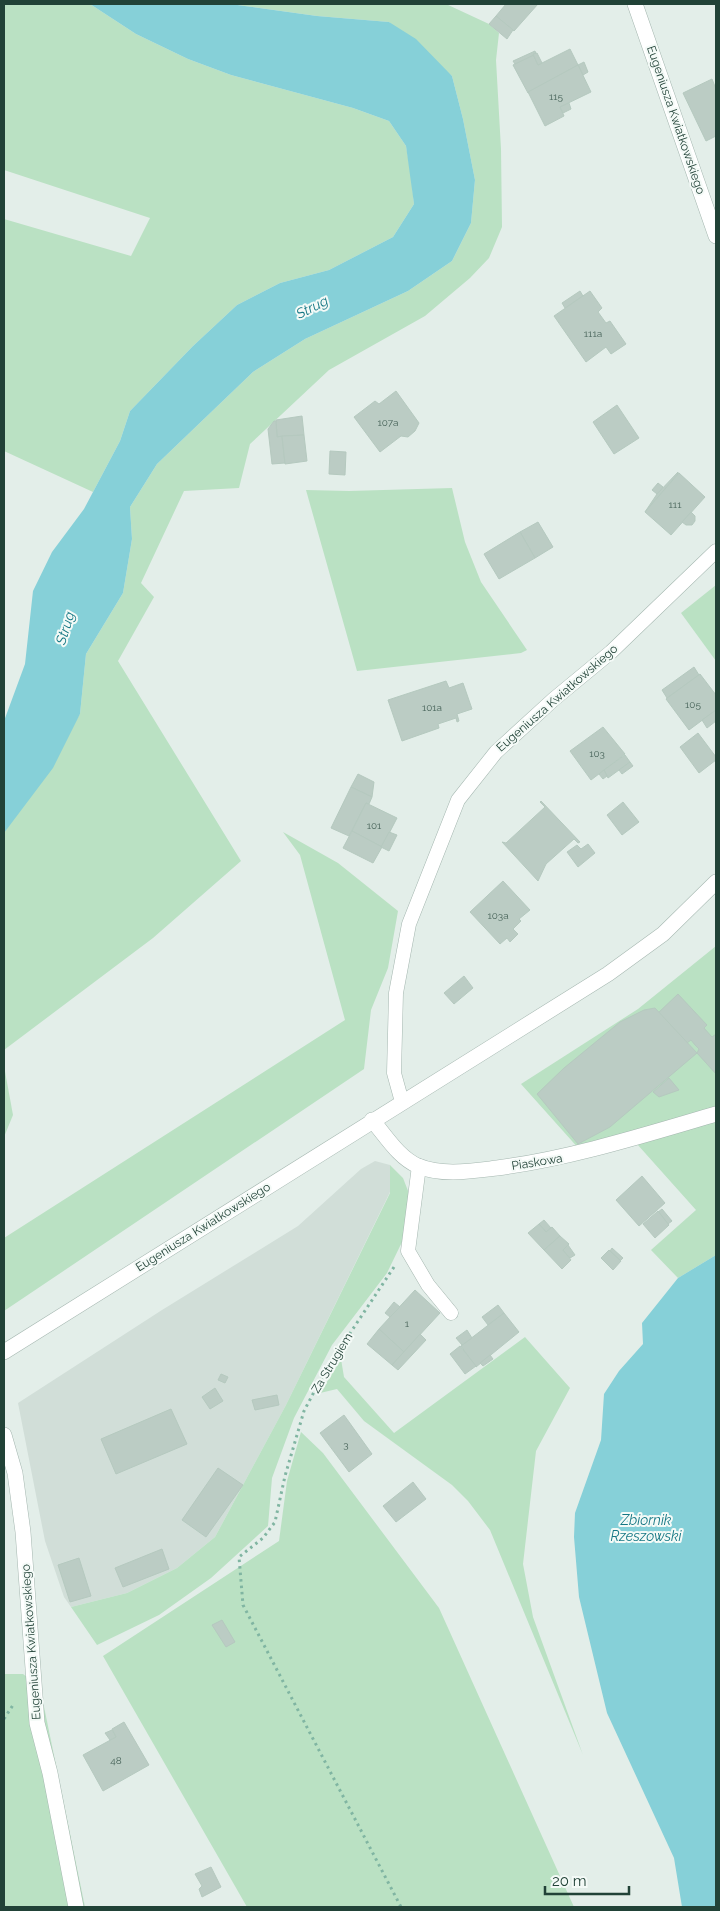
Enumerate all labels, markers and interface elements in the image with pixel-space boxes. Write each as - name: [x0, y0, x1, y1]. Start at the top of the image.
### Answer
- street label: Eugeniusza Kwiatkowskiego: [644, 44, 708, 196]
- house number: 115: [549, 91, 564, 102]
- water label: Strug: [292, 292, 331, 322]
- house number: 111a: [584, 328, 602, 339]
- house number: 107a: [377, 417, 399, 428]
- house number: 111: [669, 499, 682, 510]
- water label: Strug: [52, 610, 78, 647]
- street label: Eugeniusza Kwiatkowskiego: [494, 642, 620, 754]
- house number: 105: [685, 699, 701, 710]
- house number: 101a: [422, 702, 442, 713]
- house number: 103: [589, 748, 605, 759]
- house number: 101: [367, 820, 382, 831]
- house number: 103a: [487, 910, 509, 921]
- street label: Piaskowa: [510, 1151, 564, 1173]
- street label: Eugeniusza Kwiatkowskiego: [133, 1180, 273, 1274]
- house number: 1: [405, 1318, 410, 1329]
- street label: Za Strugiem: [309, 1330, 355, 1396]
- house number: 3: [343, 1439, 349, 1450]
- water label: Zbiornik Rzeszowski: [611, 1512, 682, 1544]
- street label: Eugeniusza Kwiatkowskiego: [19, 1564, 43, 1720]
- house number: 48: [110, 1755, 122, 1766]
- scale bar: [545, 1864, 629, 1896]
- text: 20 m: [552, 1872, 587, 1890]

